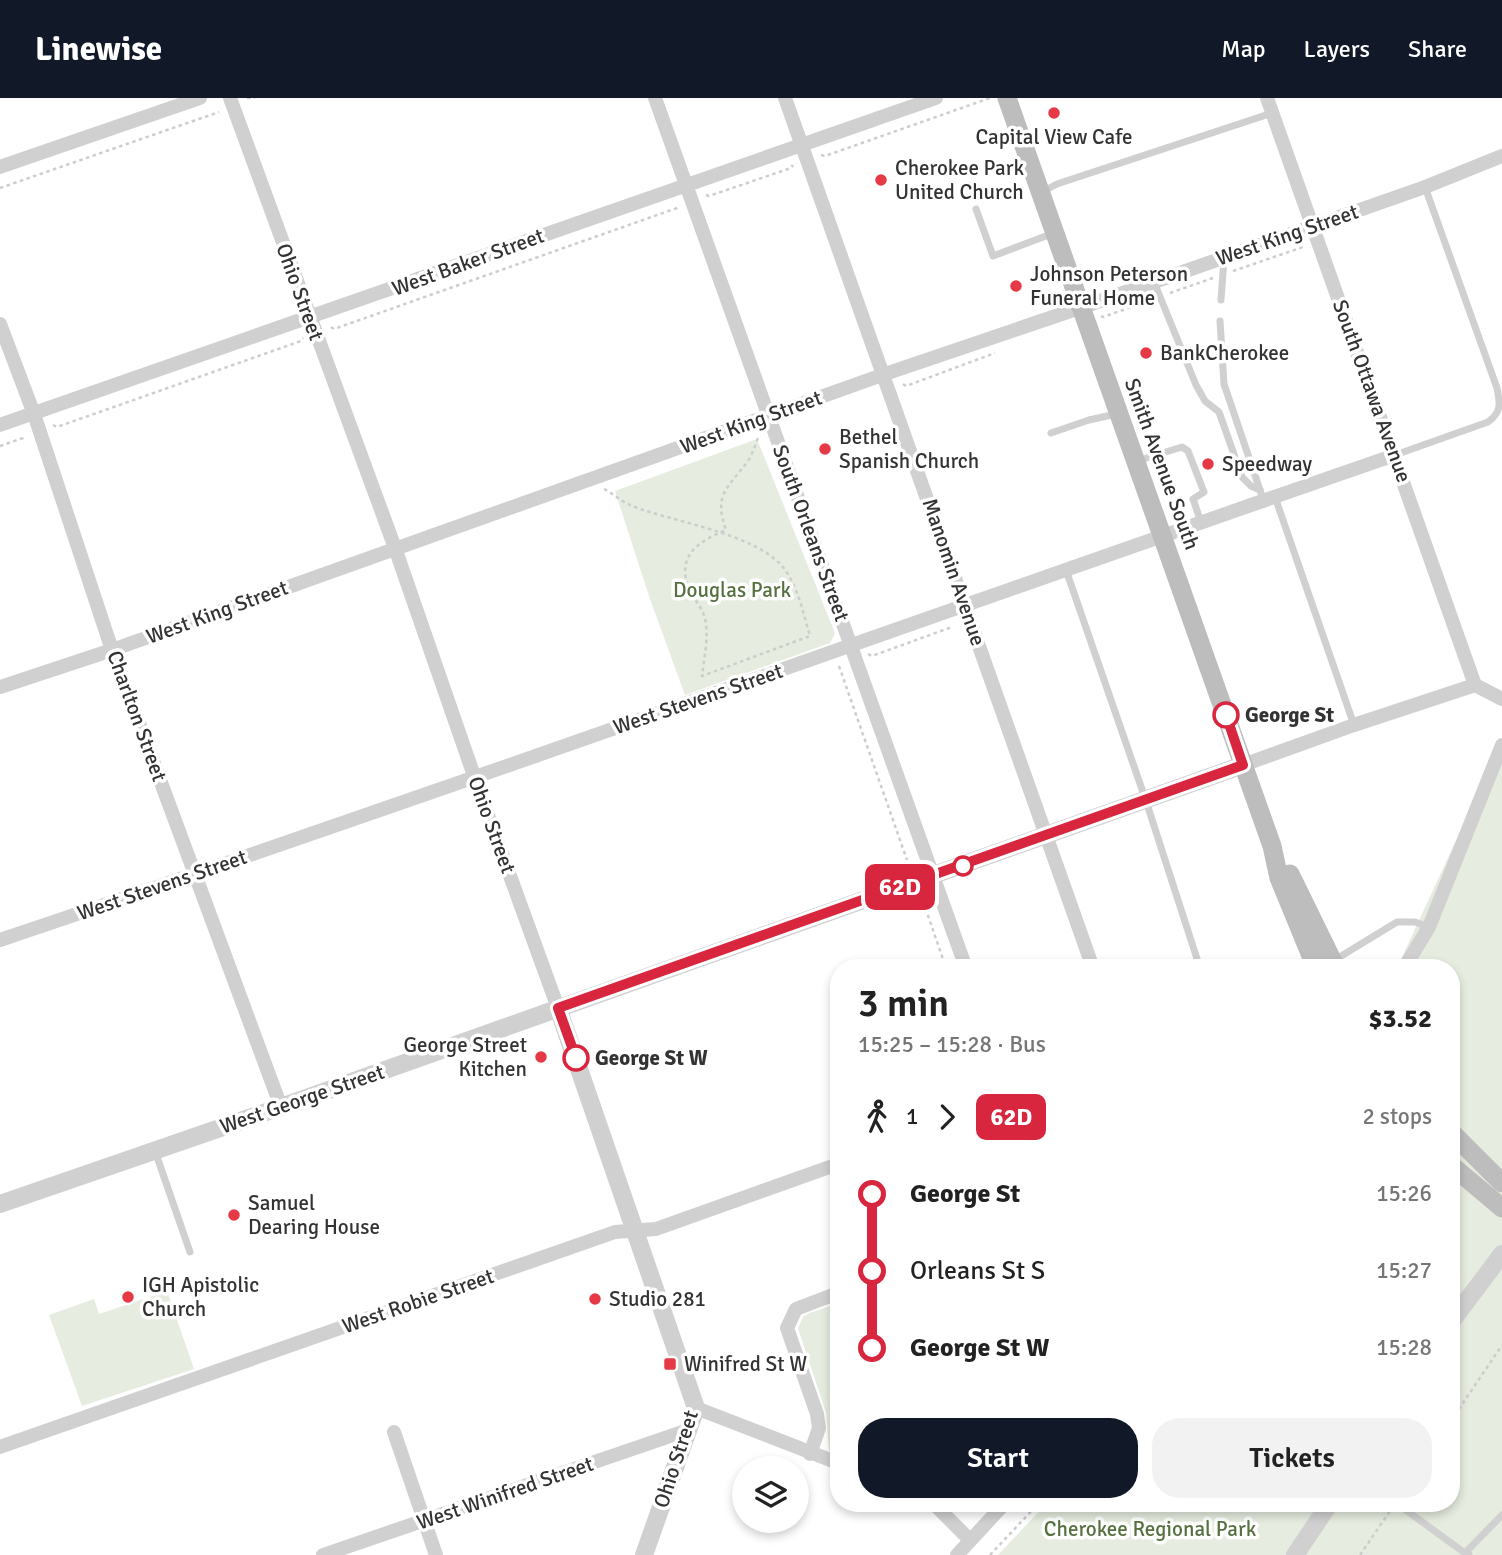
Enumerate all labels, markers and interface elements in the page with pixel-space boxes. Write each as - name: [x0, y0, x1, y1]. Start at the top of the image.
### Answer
- text: Linewise: [35, 29, 162, 70]
- text: Map: [1221, 34, 1266, 64]
- text: Layers: [1304, 34, 1370, 64]
- text: Share: [1408, 34, 1467, 64]
- marker: Capital View Cafe: [1046, 105, 1062, 121]
- place label: Capital View Cafe: [975, 124, 1133, 150]
- place label: Cherokee Park United Church: [895, 155, 1024, 205]
- marker: Cherokee Park United Church: [873, 172, 889, 188]
- street label: West King Street: [1212, 198, 1362, 272]
- street label: West Baker Street: [388, 222, 548, 302]
- street label: Ohio Street: [270, 240, 330, 344]
- place label: Johnson Peterson Funeral Home: [1030, 261, 1188, 311]
- marker: Johnson Peterson Funeral Home: [1008, 278, 1024, 294]
- street label: South Ottawa Avenue: [1327, 296, 1417, 486]
- place label: BankCherokee: [1160, 340, 1289, 366]
- marker: BankCherokee: [1138, 345, 1154, 361]
- street label: Smith Avenue South: [1119, 375, 1205, 553]
- street label: West King Street: [677, 384, 825, 460]
- place label: Bethel Spanish Church: [839, 424, 979, 474]
- street label: South Orleans Street: [767, 441, 855, 625]
- marker: Bethel Spanish Church: [817, 441, 833, 457]
- place label: Speedway: [1222, 451, 1312, 477]
- marker: Speedway: [1200, 456, 1216, 472]
- street label: Manomin Avenue: [917, 495, 991, 649]
- street label: West King Street: [143, 574, 291, 650]
- park label: Douglas Park: [673, 577, 792, 603]
- street label: Charlton Street: [101, 647, 173, 785]
- street label: West Stevens Street: [610, 658, 786, 740]
- marker: George St: [1213, 702, 1239, 728]
- place label: George St: [1245, 702, 1334, 728]
- street label: Ohio Street: [462, 773, 522, 877]
- street label: West Stevens Street: [74, 844, 250, 926]
- unlabelled marker: [953, 856, 973, 876]
- line badge: 62D: [860, 864, 940, 910]
- text: 62D: [879, 872, 921, 902]
- text: 3 min: [858, 980, 949, 1027]
- text: $3.52: [1368, 1003, 1432, 1035]
- text: 15:25 – 15:28 · Bus: [858, 1030, 1046, 1059]
- place label: George Street Kitchen: [404, 1032, 527, 1082]
- marker: George St W: [563, 1045, 589, 1071]
- place label: George St W: [595, 1045, 708, 1071]
- marker: George Street Kitchen: [533, 1049, 549, 1065]
- street label: West George Street: [216, 1059, 388, 1139]
- icon: walk: [858, 1098, 896, 1136]
- icon: forward: [928, 1098, 966, 1136]
- text: 1: [906, 1102, 918, 1131]
- text: 62D: [990, 1102, 1032, 1132]
- text: 2 stops: [1362, 1102, 1432, 1131]
- text: George St: [910, 1178, 1020, 1210]
- text: 15:26: [1376, 1179, 1432, 1208]
- place label: Samuel Dearing House: [248, 1190, 380, 1240]
- marker: Samuel Dearing House: [226, 1207, 242, 1223]
- text: Orleans St S: [910, 1255, 1045, 1287]
- text: 15:27: [1376, 1256, 1432, 1285]
- street label: West Robie Street: [339, 1263, 497, 1339]
- place label: IGH Apistolic Church: [142, 1272, 259, 1322]
- place label: Studio 281: [609, 1286, 706, 1312]
- marker: IGH Apistolic Church: [120, 1289, 136, 1305]
- marker: Studio 281: [587, 1291, 603, 1307]
- text: George St W: [910, 1332, 1050, 1364]
- text: 15:28: [1376, 1333, 1432, 1362]
- place label: Winifred St W: [684, 1351, 807, 1377]
- marker: Winifred St W: [662, 1356, 678, 1372]
- street label: Ohio Street: [648, 1407, 704, 1511]
- button: Start: [858, 1418, 1138, 1498]
- button: Tickets: [1152, 1418, 1432, 1498]
- street label: West Winifred Street: [413, 1451, 597, 1535]
- map controls: [732, 1456, 809, 1533]
- button: layers: [732, 1456, 809, 1533]
- park label: Cherokee Regional Park: [1044, 1516, 1257, 1542]

